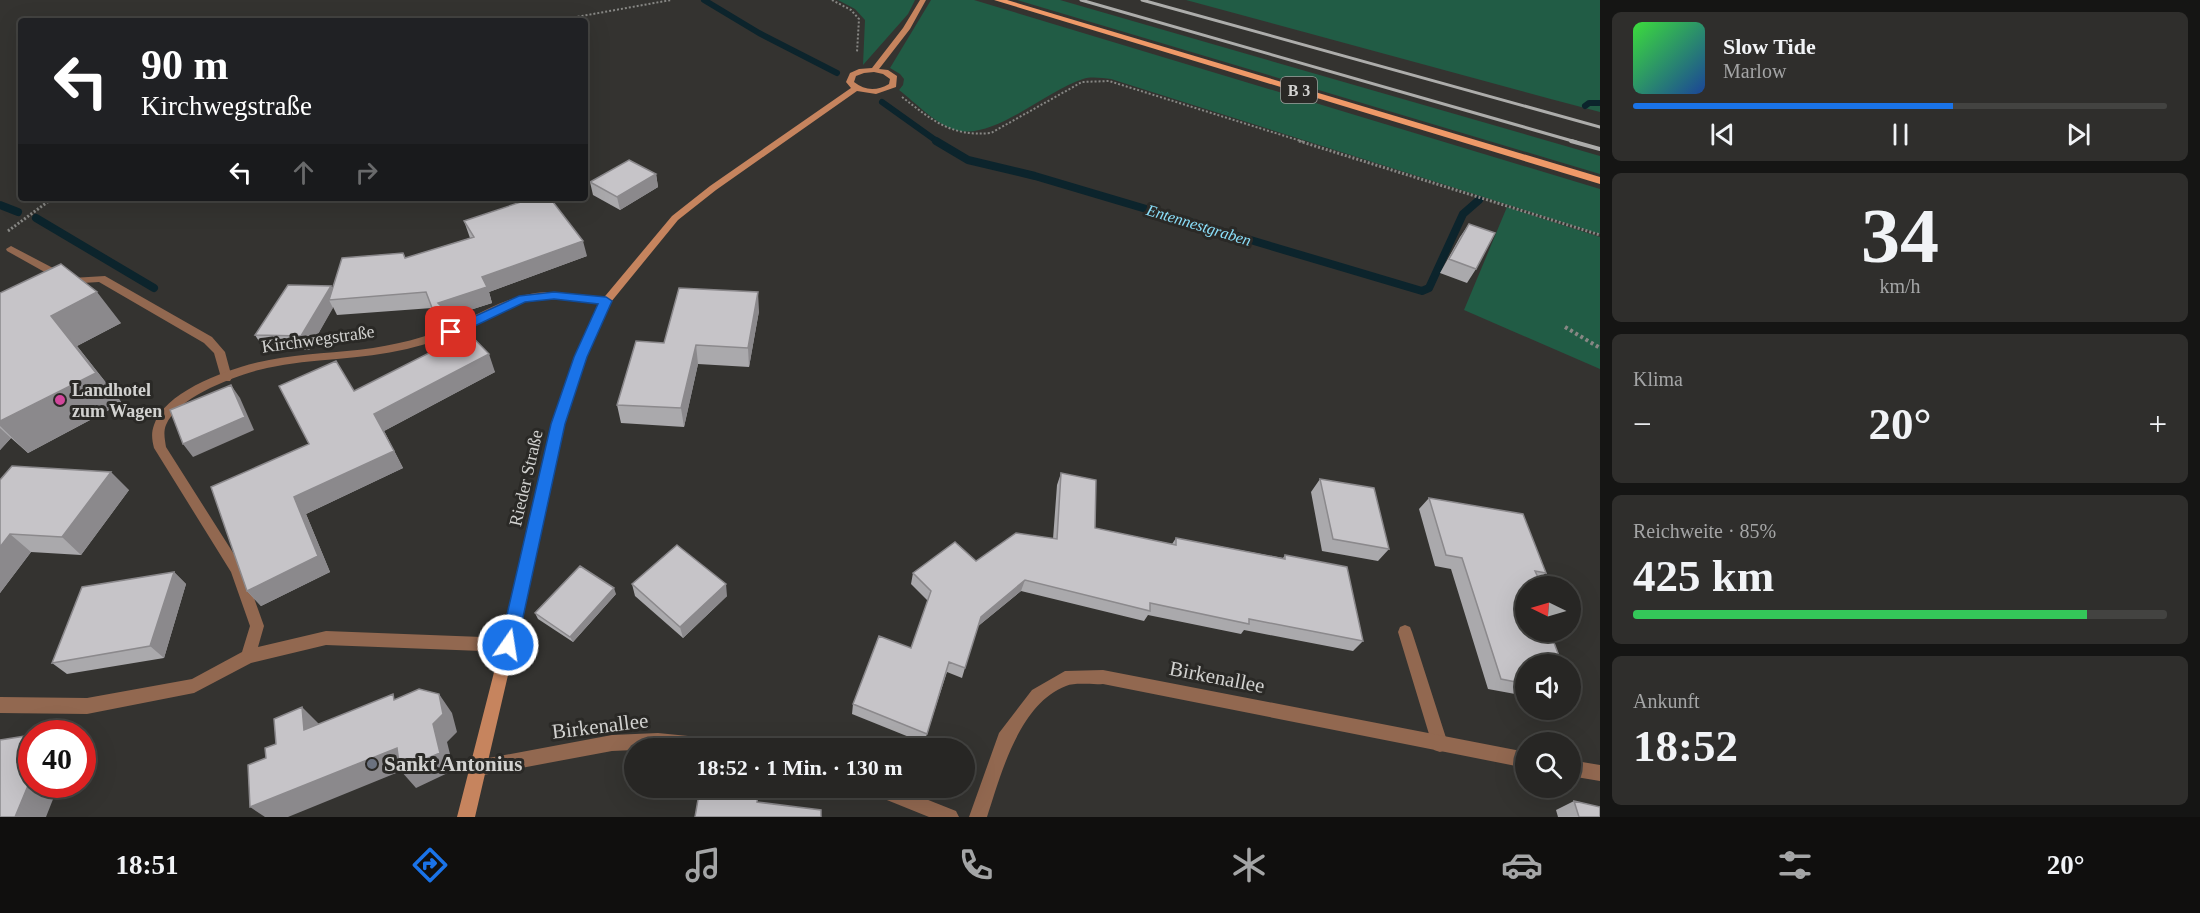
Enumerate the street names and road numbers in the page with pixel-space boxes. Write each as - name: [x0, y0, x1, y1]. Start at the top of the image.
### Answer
- road number: B 3: [1281, 77, 1317, 103]
- street label: Kirchwegstraße: [260, 321, 376, 357]
- street label: Rieder Straße: [505, 428, 547, 528]
- street label: Birkenallee: [1167, 656, 1267, 698]
- street label: Birkenallee: [550, 708, 650, 744]

